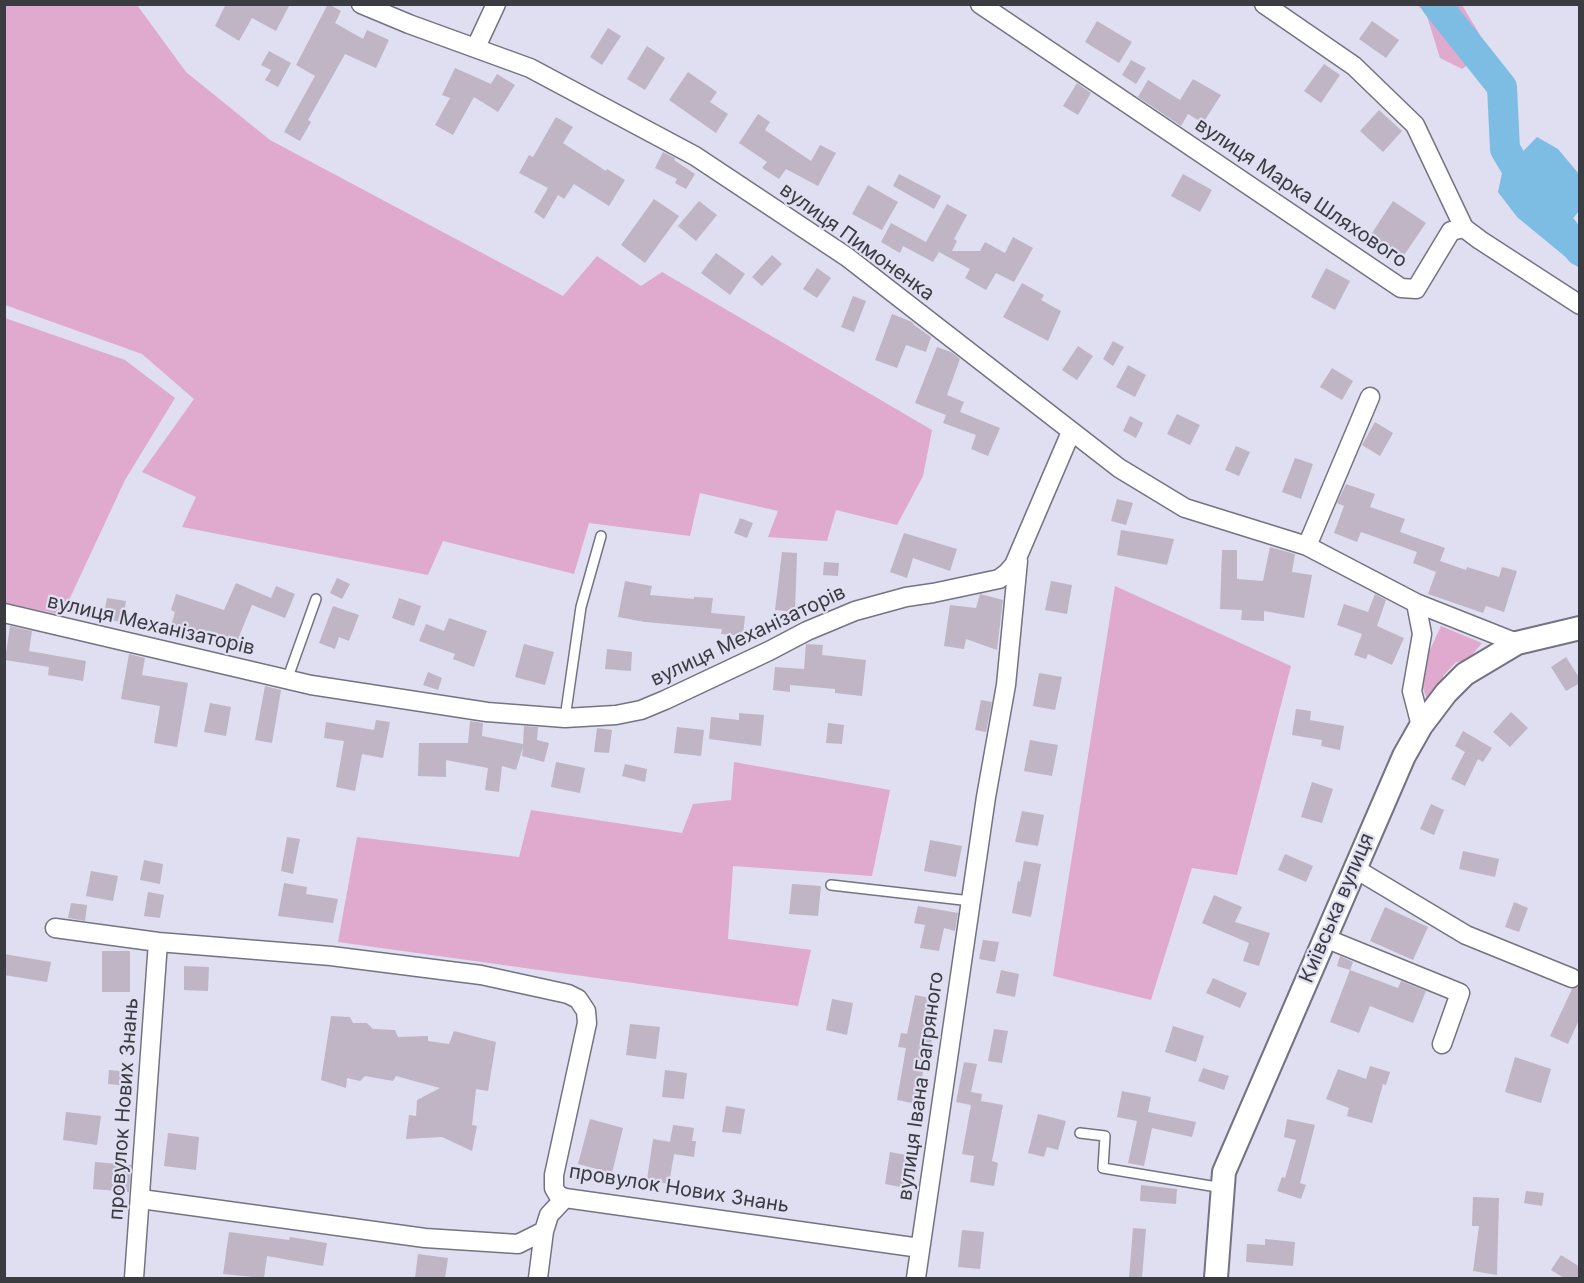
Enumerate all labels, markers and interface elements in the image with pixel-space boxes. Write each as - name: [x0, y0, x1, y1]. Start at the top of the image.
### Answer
- street label: вулиця Марка Шляхового: [1190, 113, 1412, 273]
- street label: вулиця Пимоненка: [775, 178, 939, 306]
- street label: вулиця Механізаторів: [647, 580, 849, 692]
- street label: вулиця Механізаторів: [45, 589, 257, 661]
- street label: Київська вулиця: [1295, 830, 1379, 986]
- street label: вулиця Івана Багряного: [893, 970, 949, 1202]
- street label: провулок Нових Знань: [104, 997, 144, 1221]
- street label: провулок Нових Знань: [567, 1160, 791, 1218]

